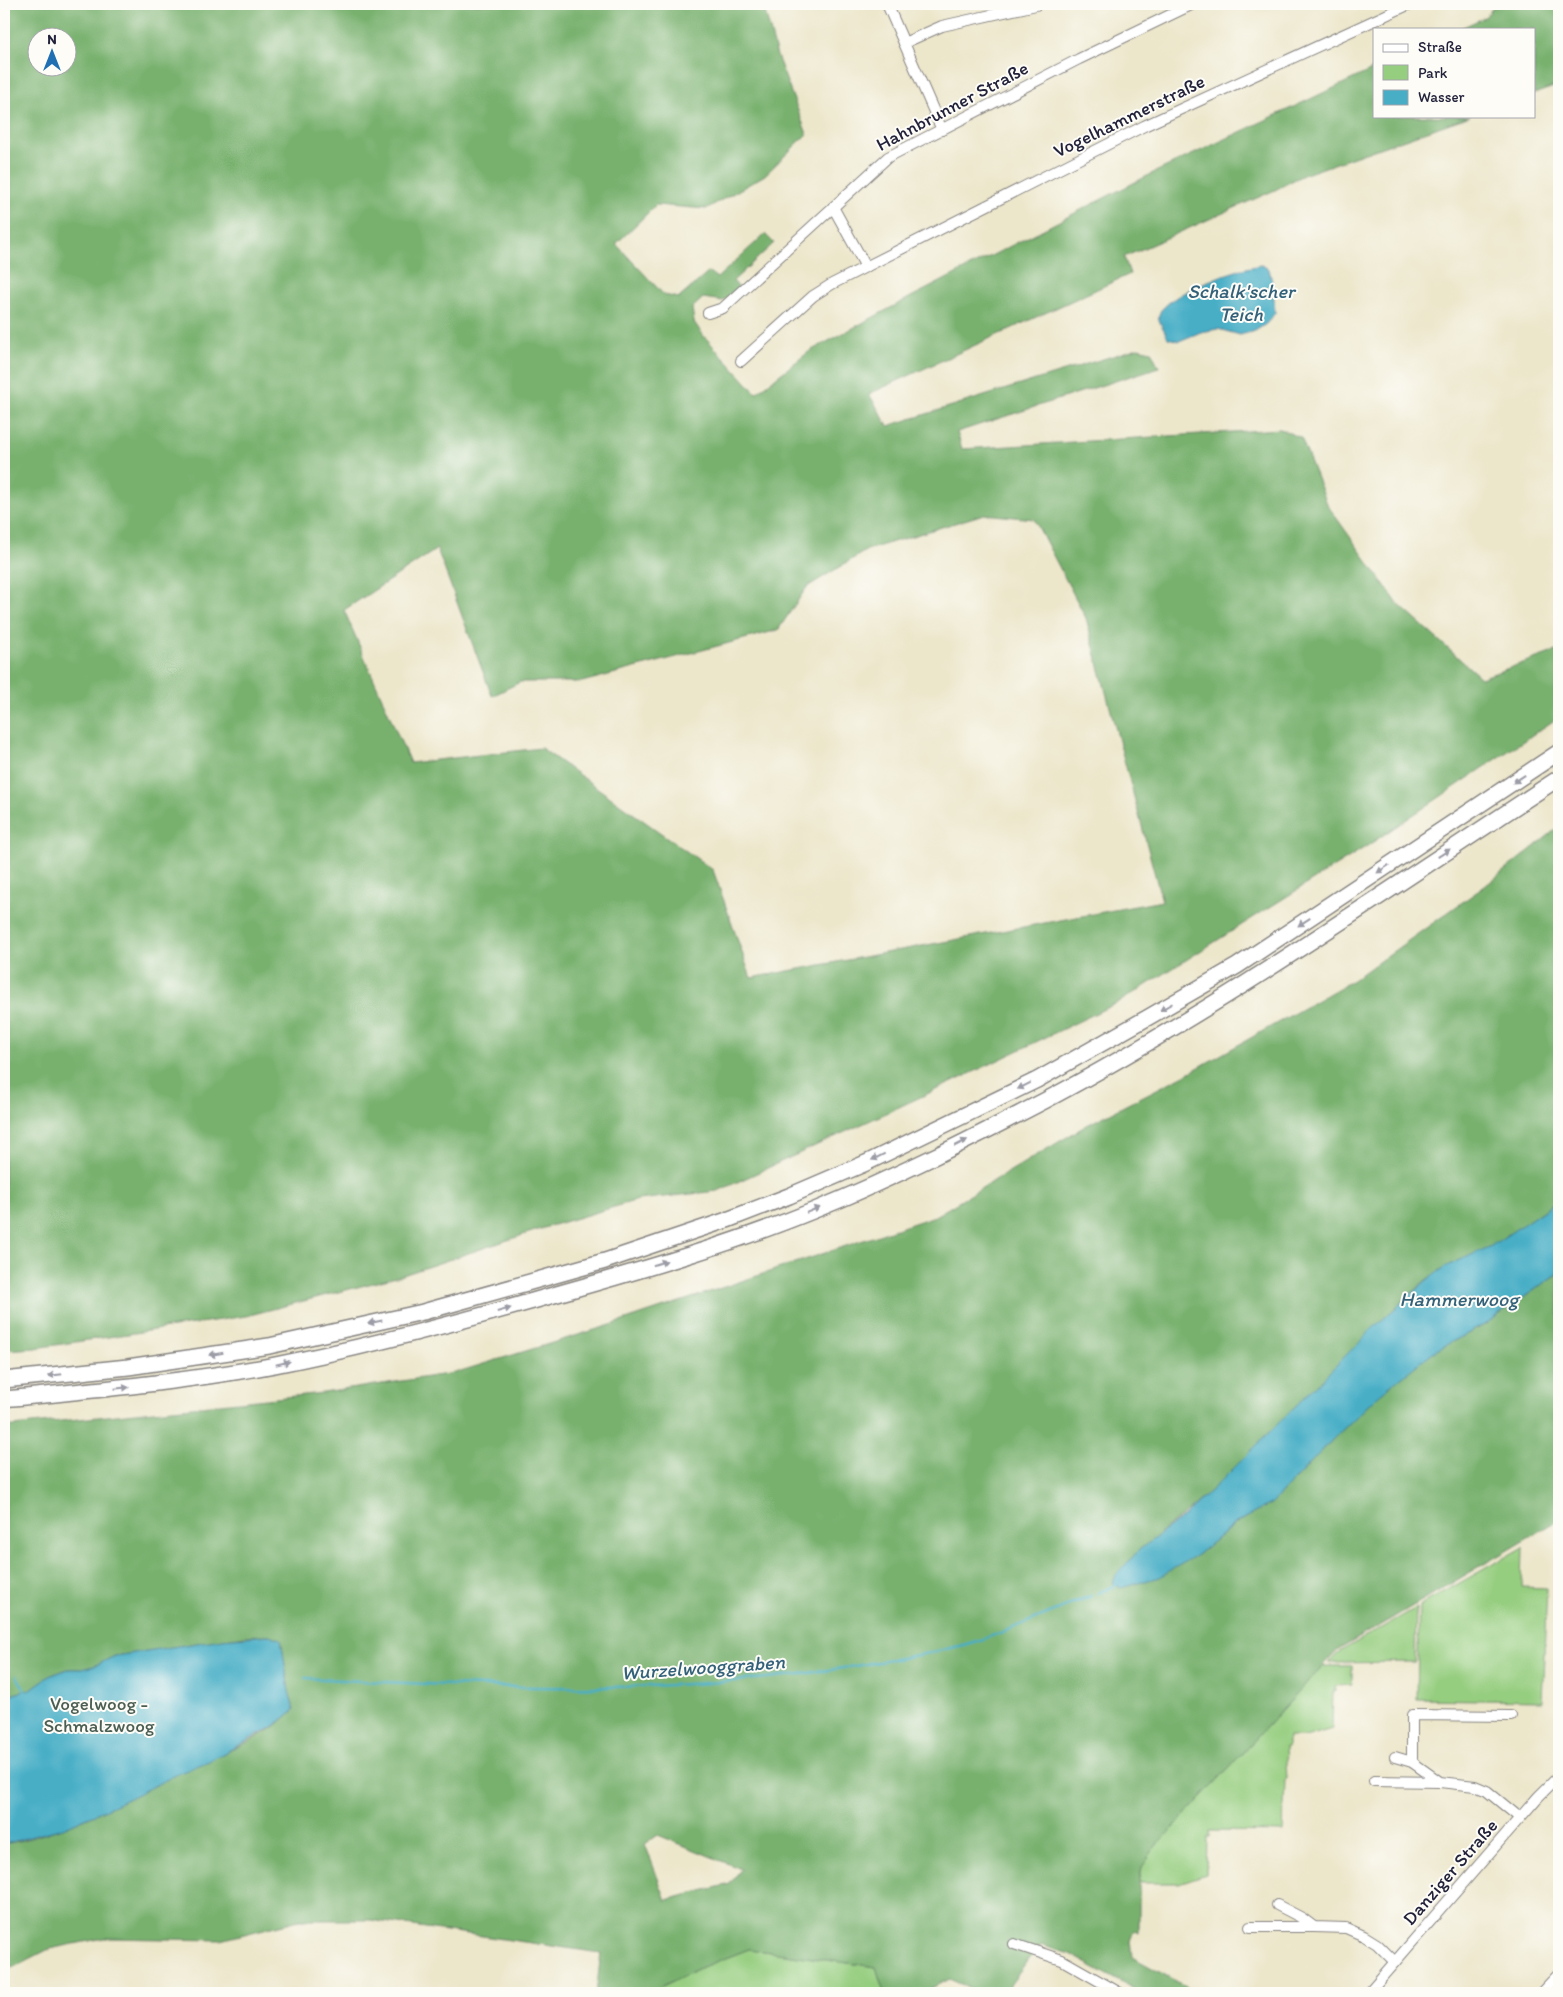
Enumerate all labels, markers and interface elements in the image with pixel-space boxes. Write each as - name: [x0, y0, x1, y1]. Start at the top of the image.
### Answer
- north arrow: [28, 28, 78, 78]
- legend: [1373, 28, 1536, 118]
- text: N: [47, 31, 57, 48]
- text: Straße: [1418, 38, 1462, 56]
- street label: Hahnbrunner Straße: [872, 56, 1032, 156]
- text: Park: [1418, 64, 1448, 82]
- street label: Vogelhammerstraße: [1050, 69, 1208, 163]
- text: Wasser: [1418, 88, 1465, 106]
- water label: Schalk'scher Teich: [1187, 279, 1297, 326]
- one-way arrow: [1512, 774, 1525, 784]
- one-way arrow: [1437, 848, 1451, 858]
- one-way arrow: [1377, 864, 1390, 874]
- one-way arrow: [1297, 917, 1311, 927]
- one-way arrow: [1159, 1003, 1172, 1012]
- one-way arrow: [1017, 1082, 1031, 1090]
- one-way arrow: [954, 1139, 968, 1147]
- one-way arrow: [871, 1154, 885, 1162]
- one-way arrow: [806, 1206, 821, 1214]
- one-way arrow: [652, 1259, 667, 1267]
- water label: Hammerwoog: [1400, 1287, 1521, 1311]
- one-way arrow: [497, 1305, 512, 1313]
- one-way arrow: [368, 1318, 383, 1326]
- one-way arrow: [208, 1350, 224, 1358]
- one-way arrow: [275, 1359, 290, 1367]
- one-way arrow: [47, 1371, 63, 1379]
- one-way arrow: [114, 1384, 130, 1392]
- water label: Wurzelwooggraben: [620, 1649, 786, 1685]
- park label: Vogelwoog - Schmalzwoog: [43, 1692, 155, 1737]
- street label: Danziger Straße: [1398, 1814, 1502, 1930]

